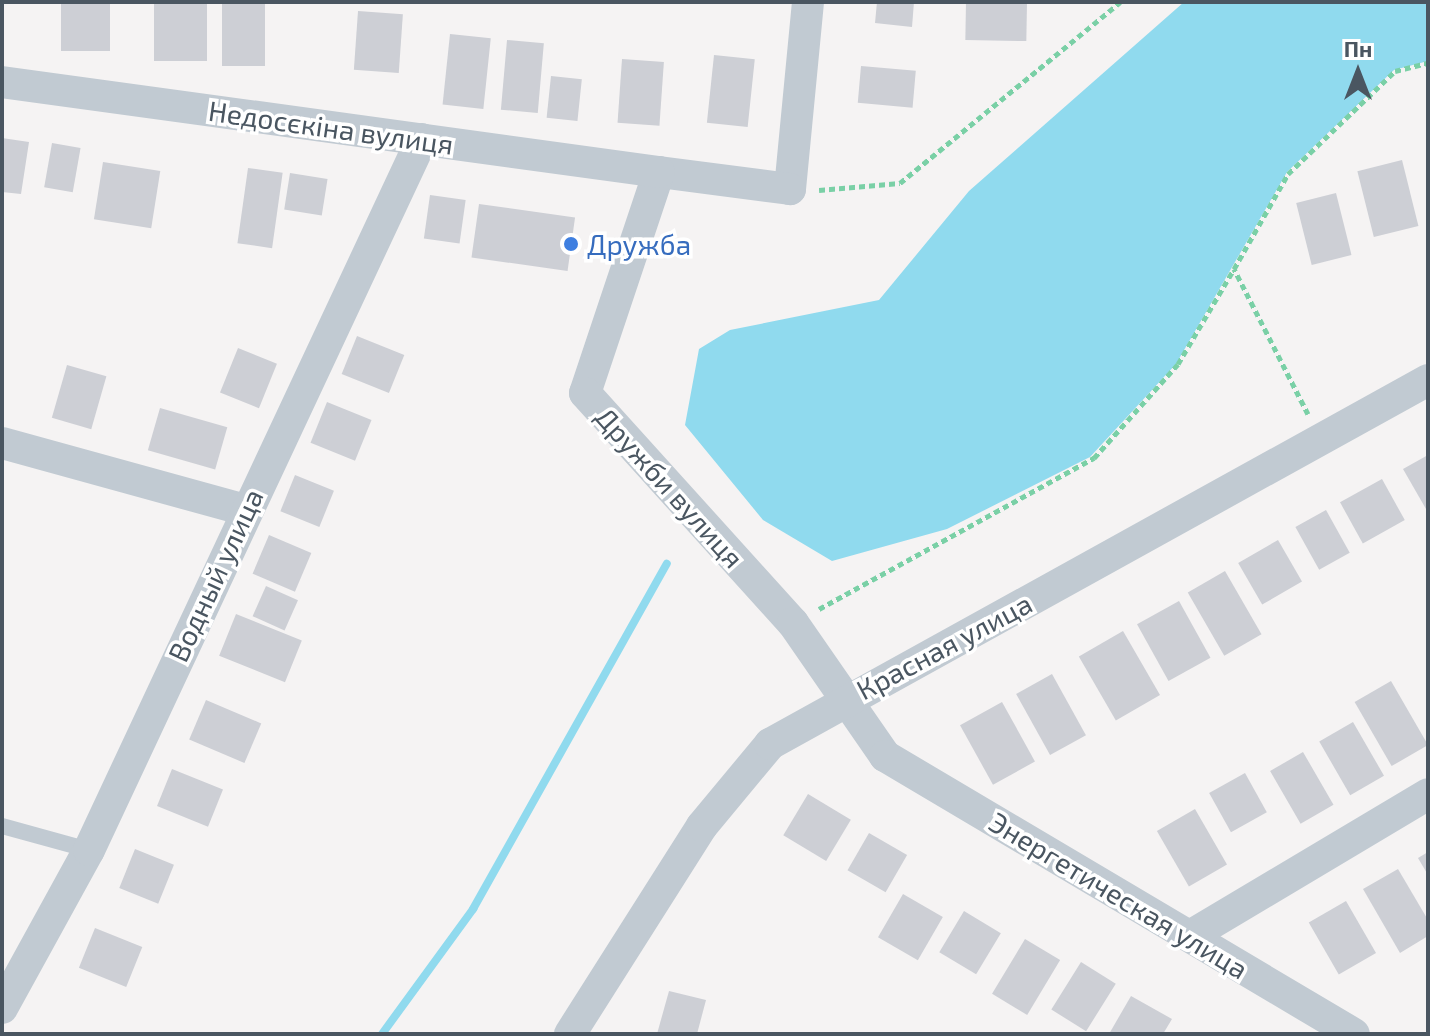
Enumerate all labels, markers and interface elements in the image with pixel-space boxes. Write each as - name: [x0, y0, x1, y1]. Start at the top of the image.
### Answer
- north arrow: [1318, 32, 1398, 112]
- text: Пн: [1344, 35, 1372, 61]
- street label: Недосєкіна вулиця: [206, 93, 456, 161]
- place label: Дружба: [587, 227, 691, 261]
- marker: Дружба: [562, 235, 580, 253]
- street label: Дружби вулиця: [589, 400, 751, 574]
- street label: Водный улица: [160, 483, 270, 667]
- street label: Красная улица: [851, 586, 1037, 706]
- street label: Энергетическая улица: [984, 805, 1254, 985]

